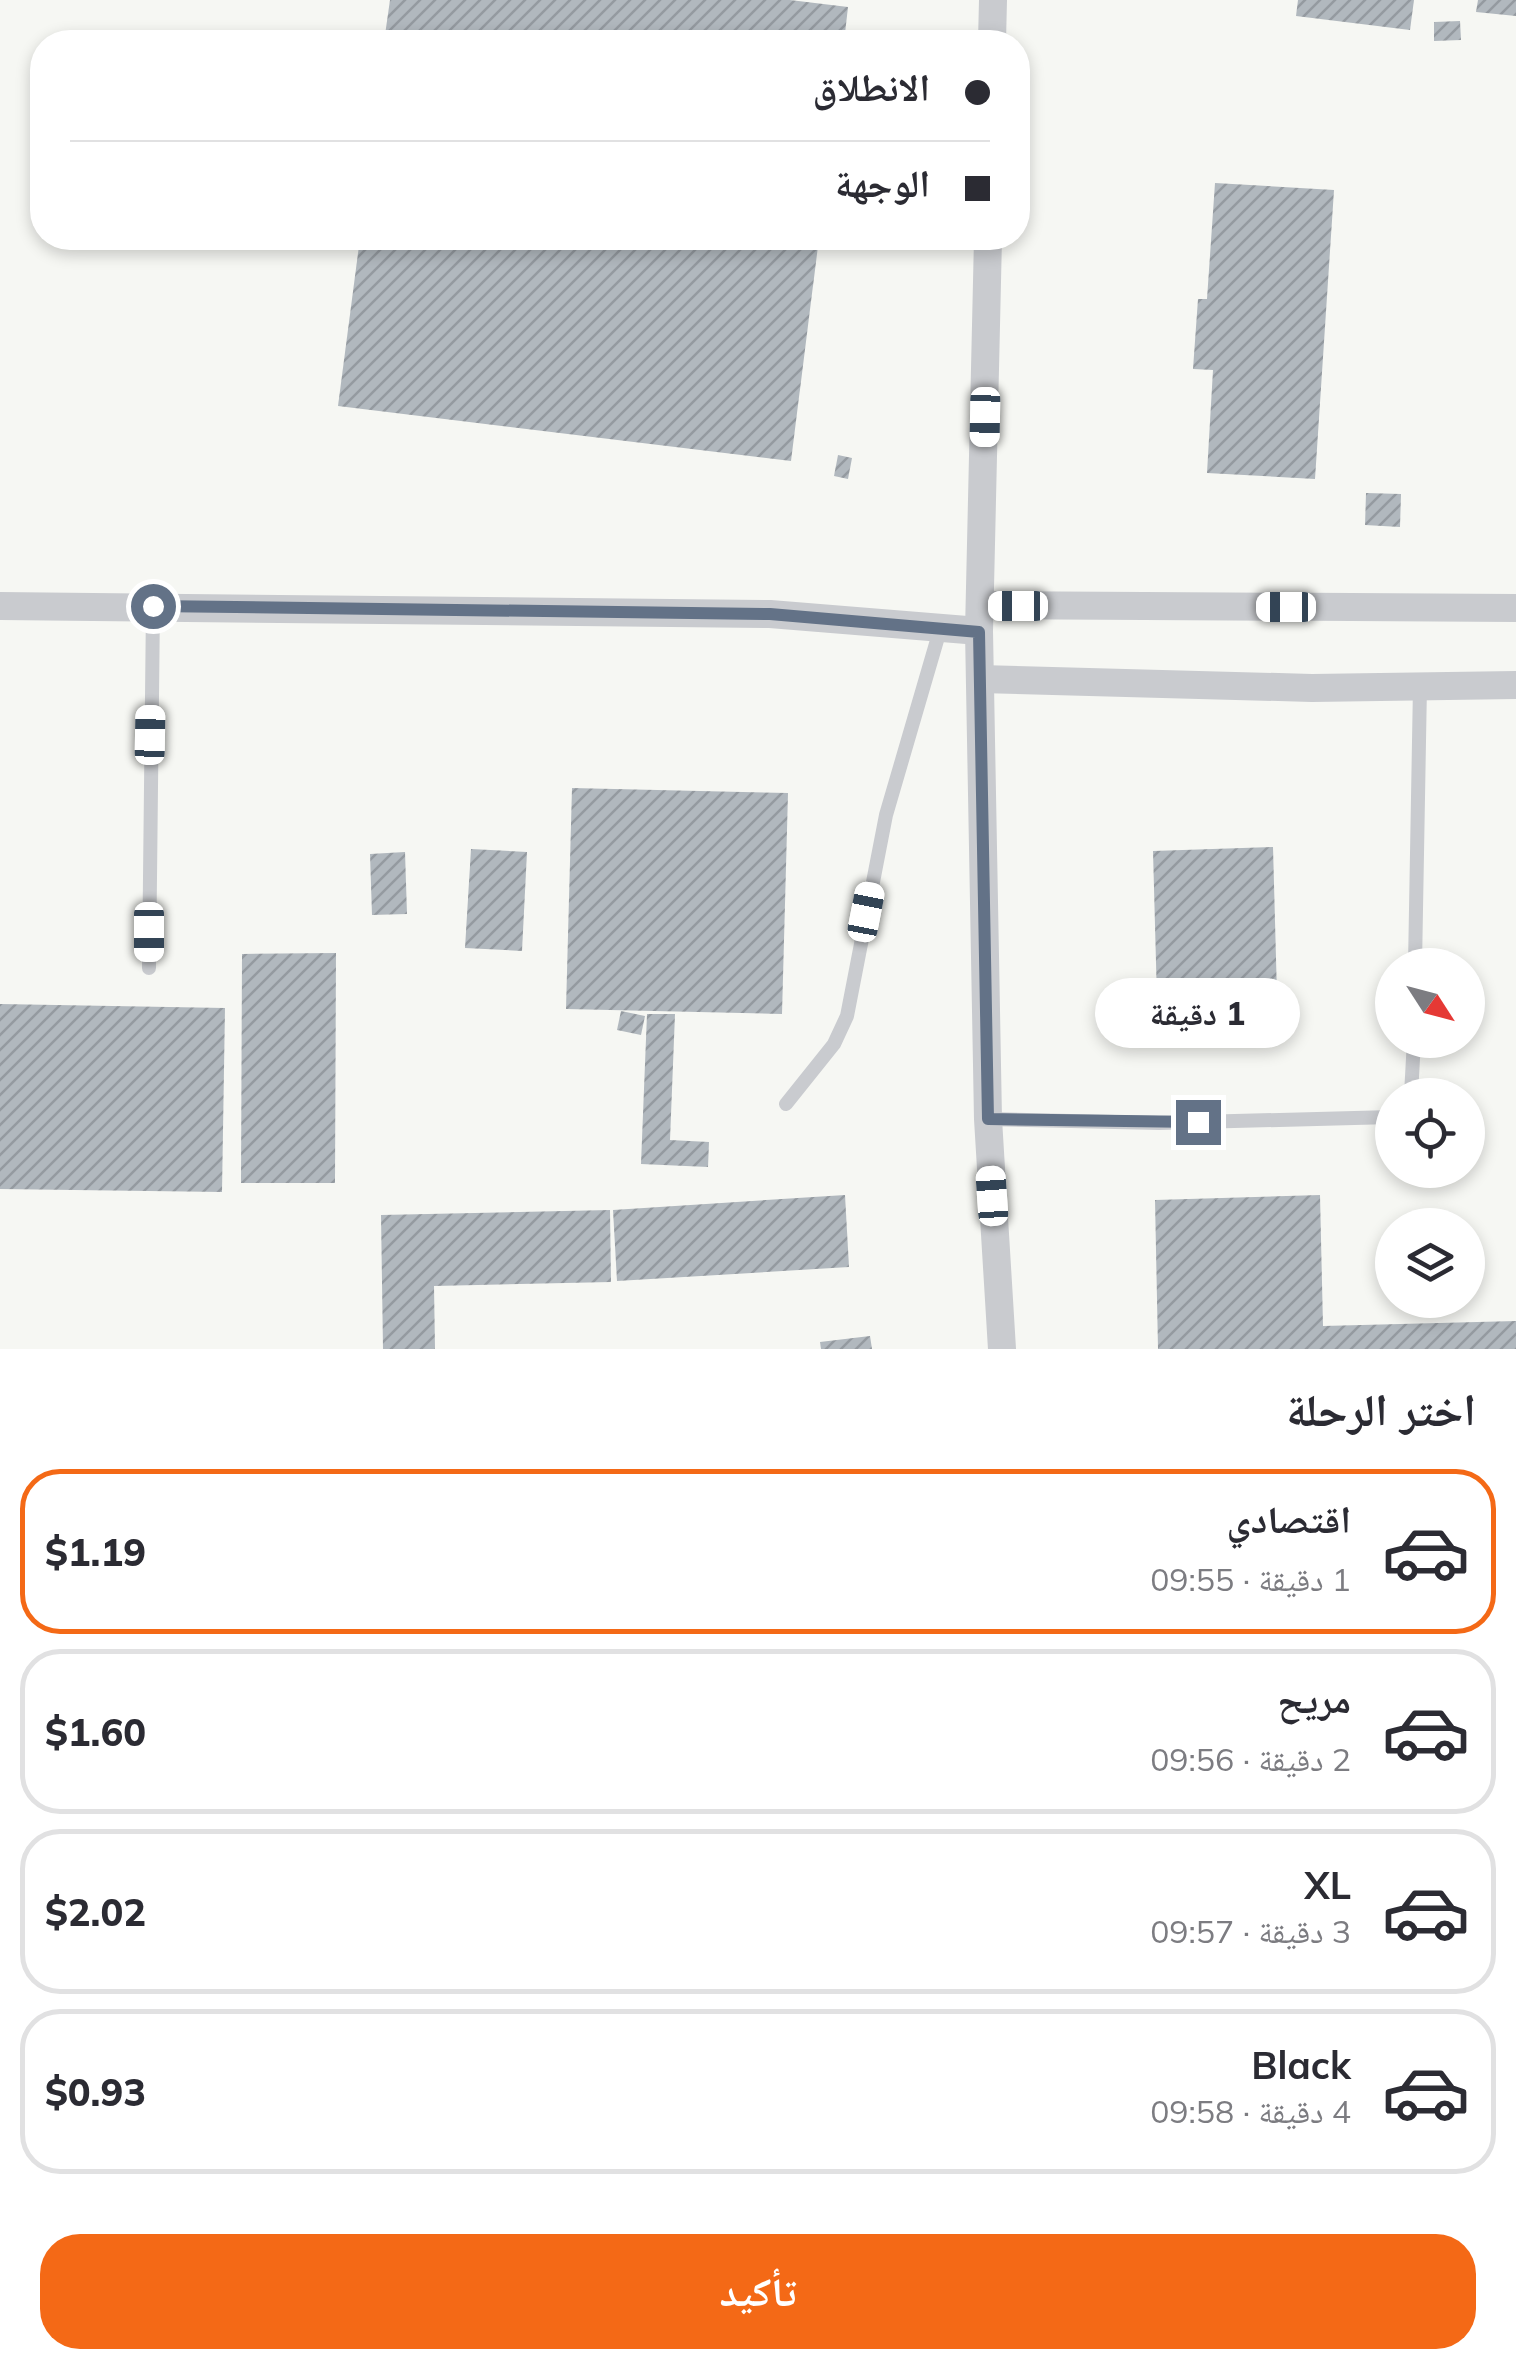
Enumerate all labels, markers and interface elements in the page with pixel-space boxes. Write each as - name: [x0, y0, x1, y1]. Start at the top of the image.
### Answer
- text: الانطلاق: [812, 63, 930, 111]
- text: الوجهة: [835, 159, 930, 207]
- car: [969, 387, 1001, 447]
- route start: [131, 584, 176, 629]
- car: [988, 591, 1048, 621]
- car: [1256, 592, 1316, 622]
- car: [134, 705, 166, 765]
- car: [846, 880, 886, 944]
- car: [134, 902, 164, 962]
- north arrow: [1375, 948, 1485, 1058]
- map controls: [1375, 948, 1485, 1318]
- callout: 1 دقيقة: [1096, 977, 1300, 1047]
- text: 1 دقيقة: [1150, 993, 1245, 1033]
- button: locate: [1375, 1078, 1485, 1188]
- route end: [1176, 1100, 1221, 1145]
- car: [975, 1165, 1009, 1227]
- button: layers: [1375, 1208, 1485, 1318]
- text: اختر الرحلة: [1286, 1381, 1476, 1437]
- text: اقتصادي: [1227, 1495, 1351, 1543]
- icon: car: [1381, 1507, 1471, 1597]
- text: $1.19: [45, 1528, 146, 1576]
- text: 1 دقيقة · 09:55: [1150, 1559, 1351, 1599]
- text: مريح: [1277, 1675, 1351, 1723]
- icon: car: [1381, 1687, 1471, 1777]
- text: $1.60: [45, 1708, 146, 1756]
- text: 2 دقيقة · 09:56: [1150, 1739, 1351, 1779]
- text: XL: [1304, 1861, 1351, 1909]
- icon: car: [1381, 1867, 1471, 1957]
- text: $2.02: [45, 1888, 146, 1936]
- text: 3 دقيقة · 09:57: [1150, 1911, 1351, 1951]
- text: Black: [1251, 2041, 1351, 2089]
- icon: car: [1381, 2047, 1471, 2137]
- text: $0.93: [45, 2068, 146, 2116]
- text: 4 دقيقة · 09:58: [1150, 2091, 1351, 2131]
- button: تأكيد: [40, 2234, 1476, 2349]

